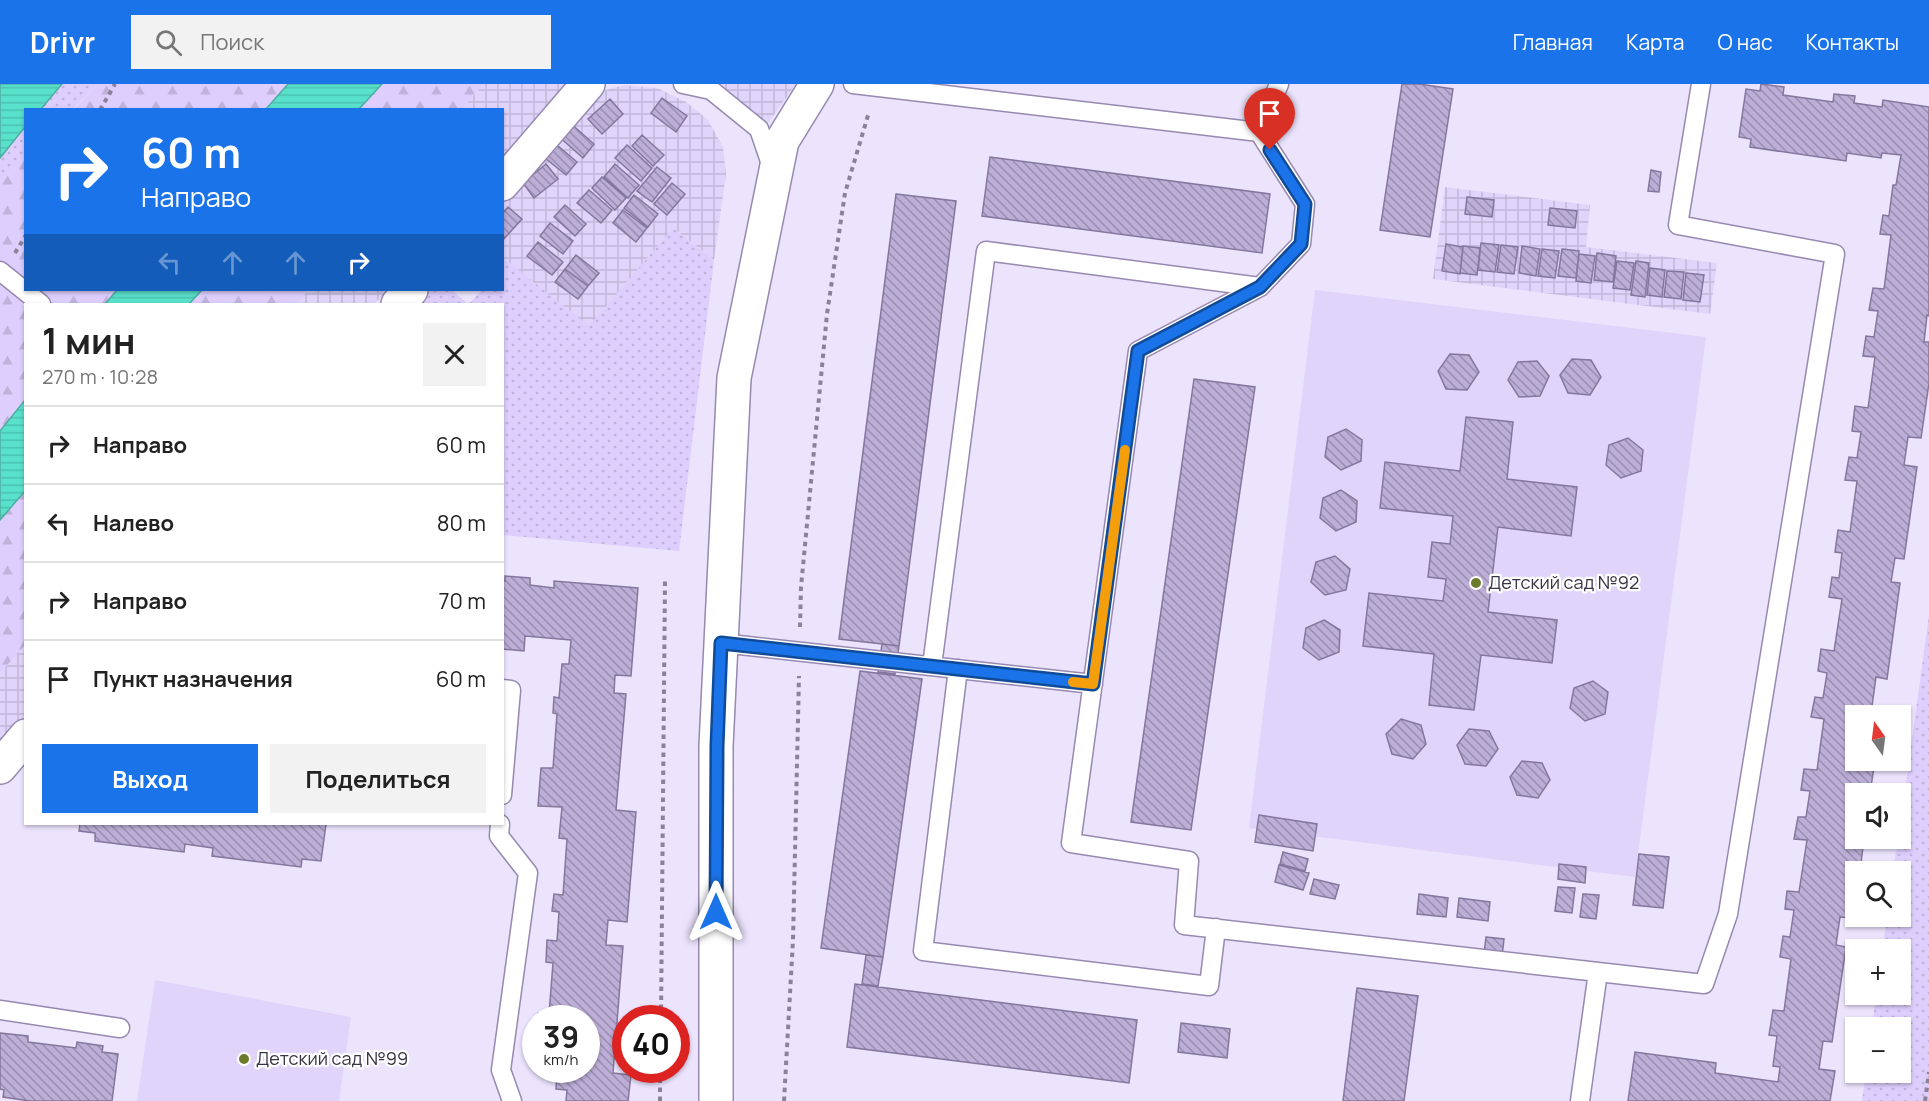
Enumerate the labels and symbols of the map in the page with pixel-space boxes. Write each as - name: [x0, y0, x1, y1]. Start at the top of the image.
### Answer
- pin: [1244, 88, 1295, 150]
- place label: Детский сад №92: [1488, 570, 1639, 594]
- marker: Детский сад №92: [1469, 576, 1483, 590]
- north arrow: [1845, 705, 1911, 771]
- position arrow: [684, 880, 748, 944]
- speed limit sign: 40: [612, 1005, 690, 1083]
- place label: Детский сад №99: [256, 1046, 408, 1070]
- marker: Детский сад №99: [237, 1052, 251, 1066]

